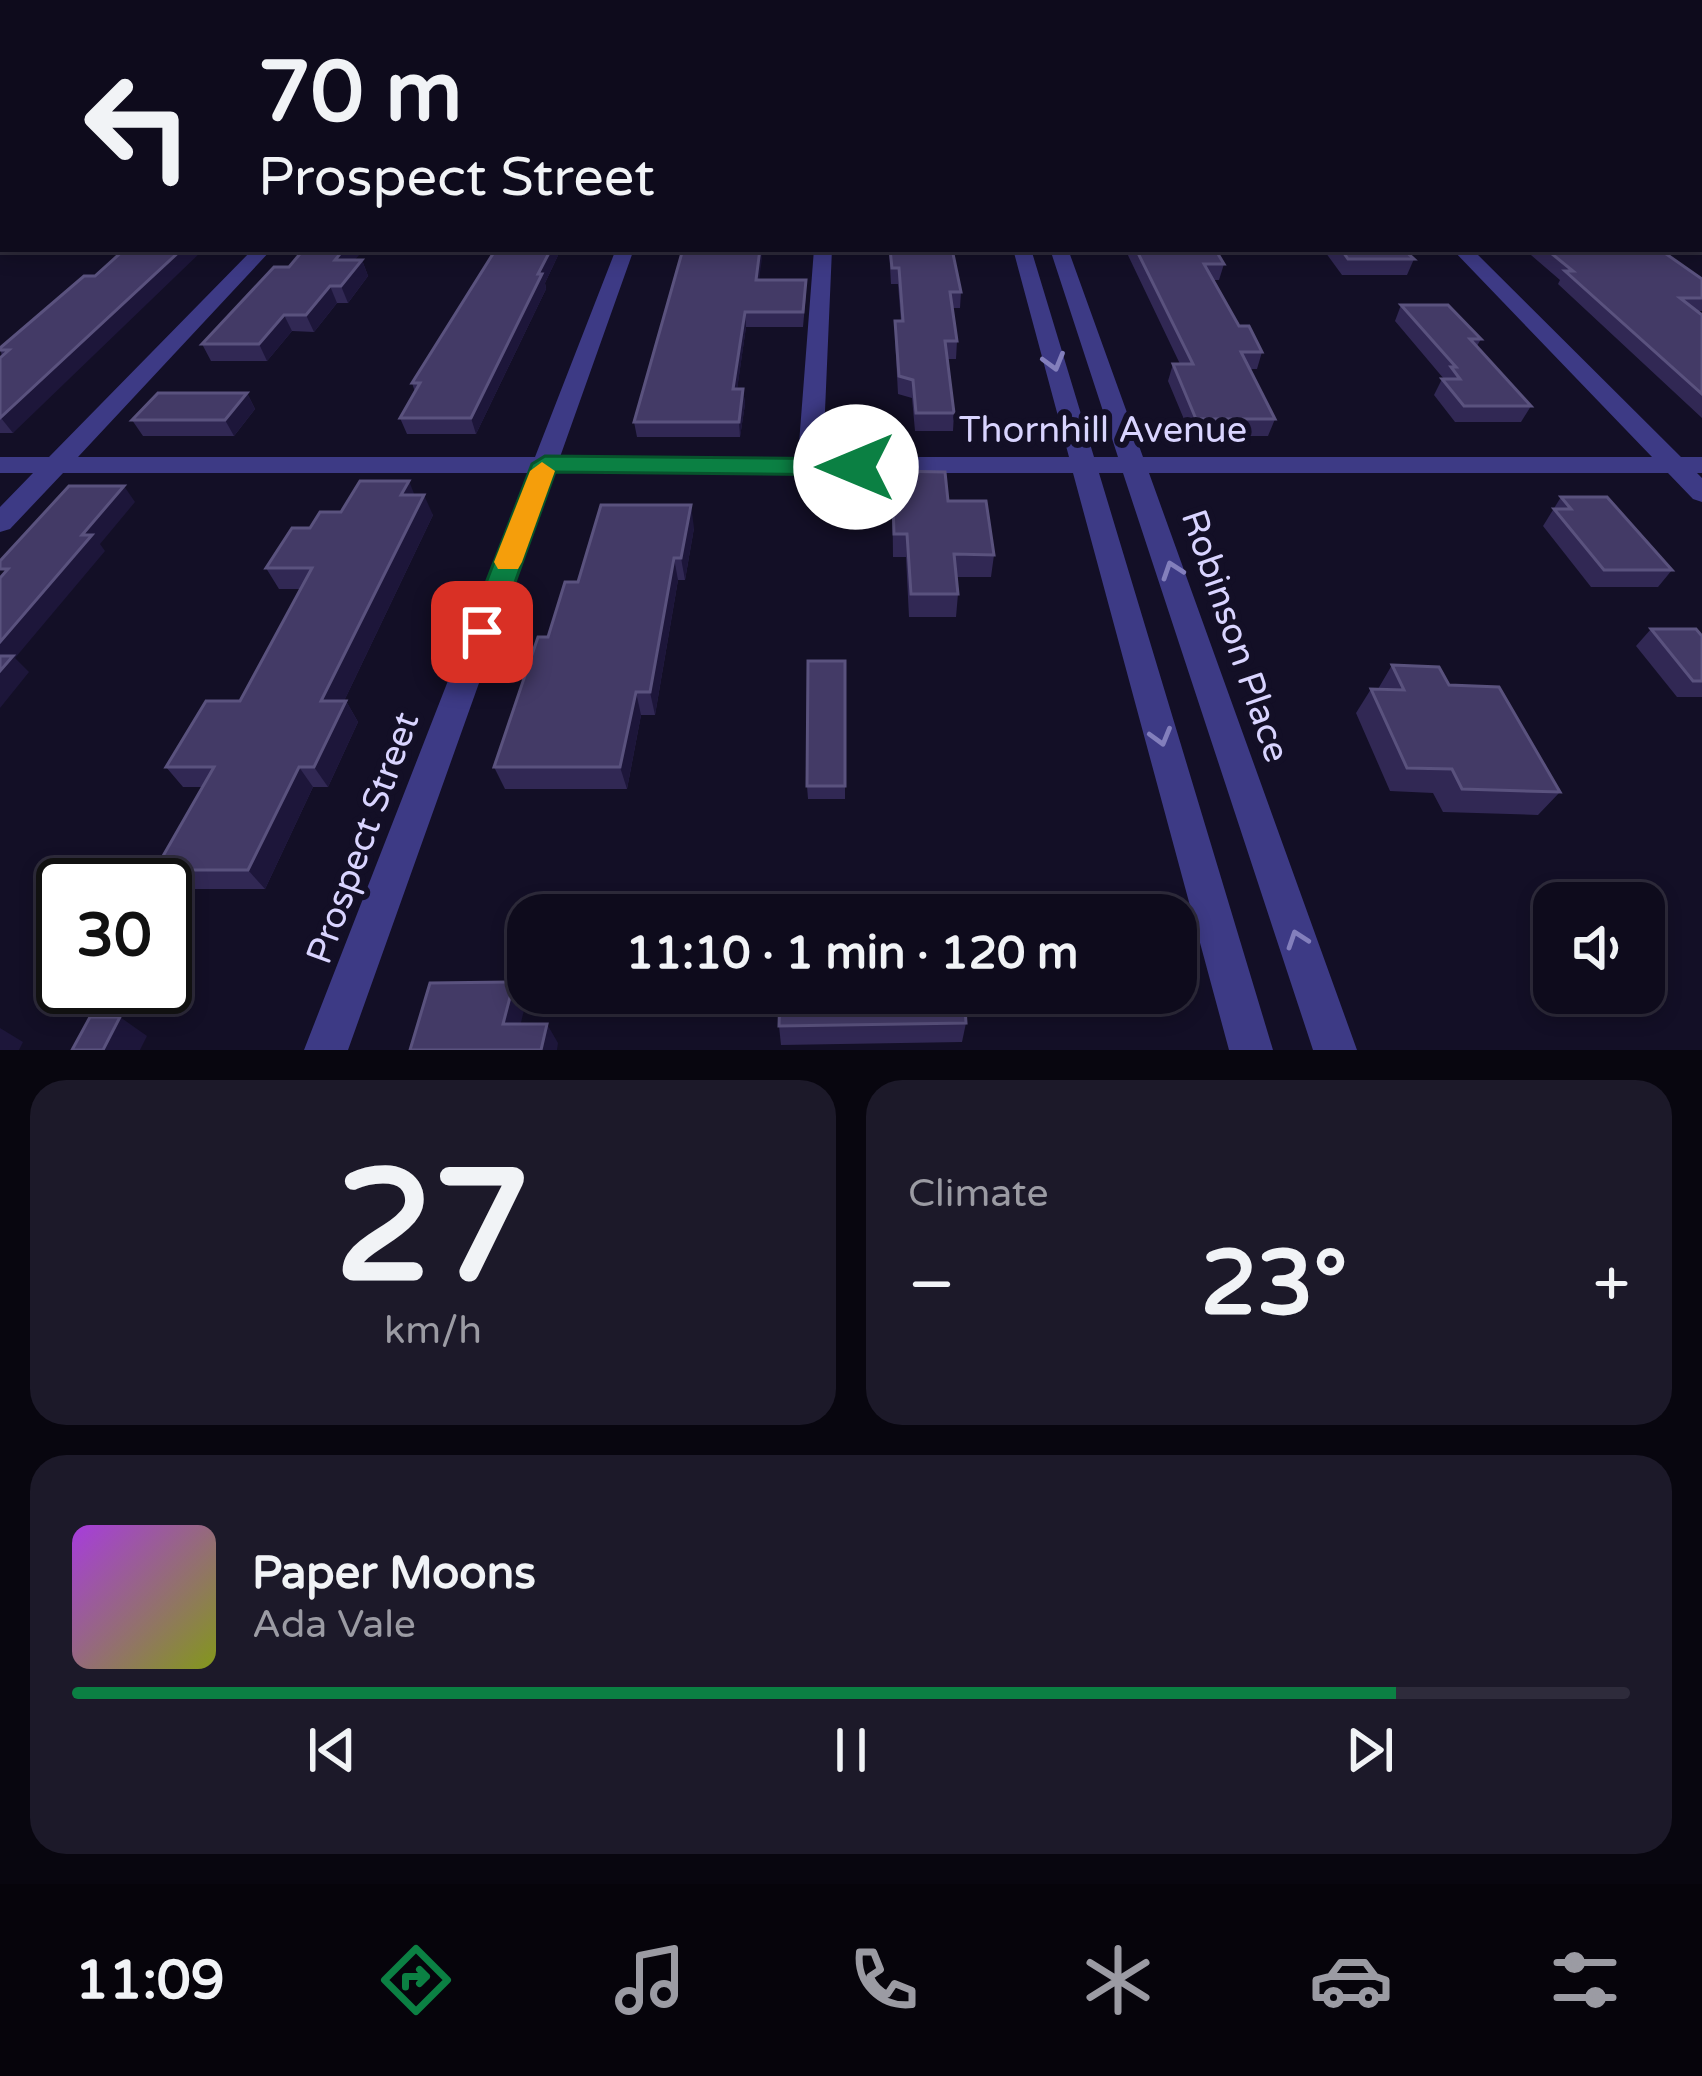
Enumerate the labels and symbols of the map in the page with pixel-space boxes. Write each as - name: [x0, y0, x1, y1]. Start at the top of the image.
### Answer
- one-way arrow: [1040, 350, 1065, 371]
- position arrow: [793, 404, 919, 530]
- street label: Thornhill Avenue: [959, 409, 1247, 452]
- street label: Robinson Place: [1172, 504, 1298, 768]
- one-way arrow: [1161, 560, 1186, 581]
- pin: [431, 581, 533, 683]
- street label: Prospect Street: [298, 706, 428, 970]
- one-way arrow: [1147, 725, 1172, 746]
- speed limit sign: 30: [36, 858, 192, 1014]
- one-way arrow: [1287, 930, 1311, 951]

